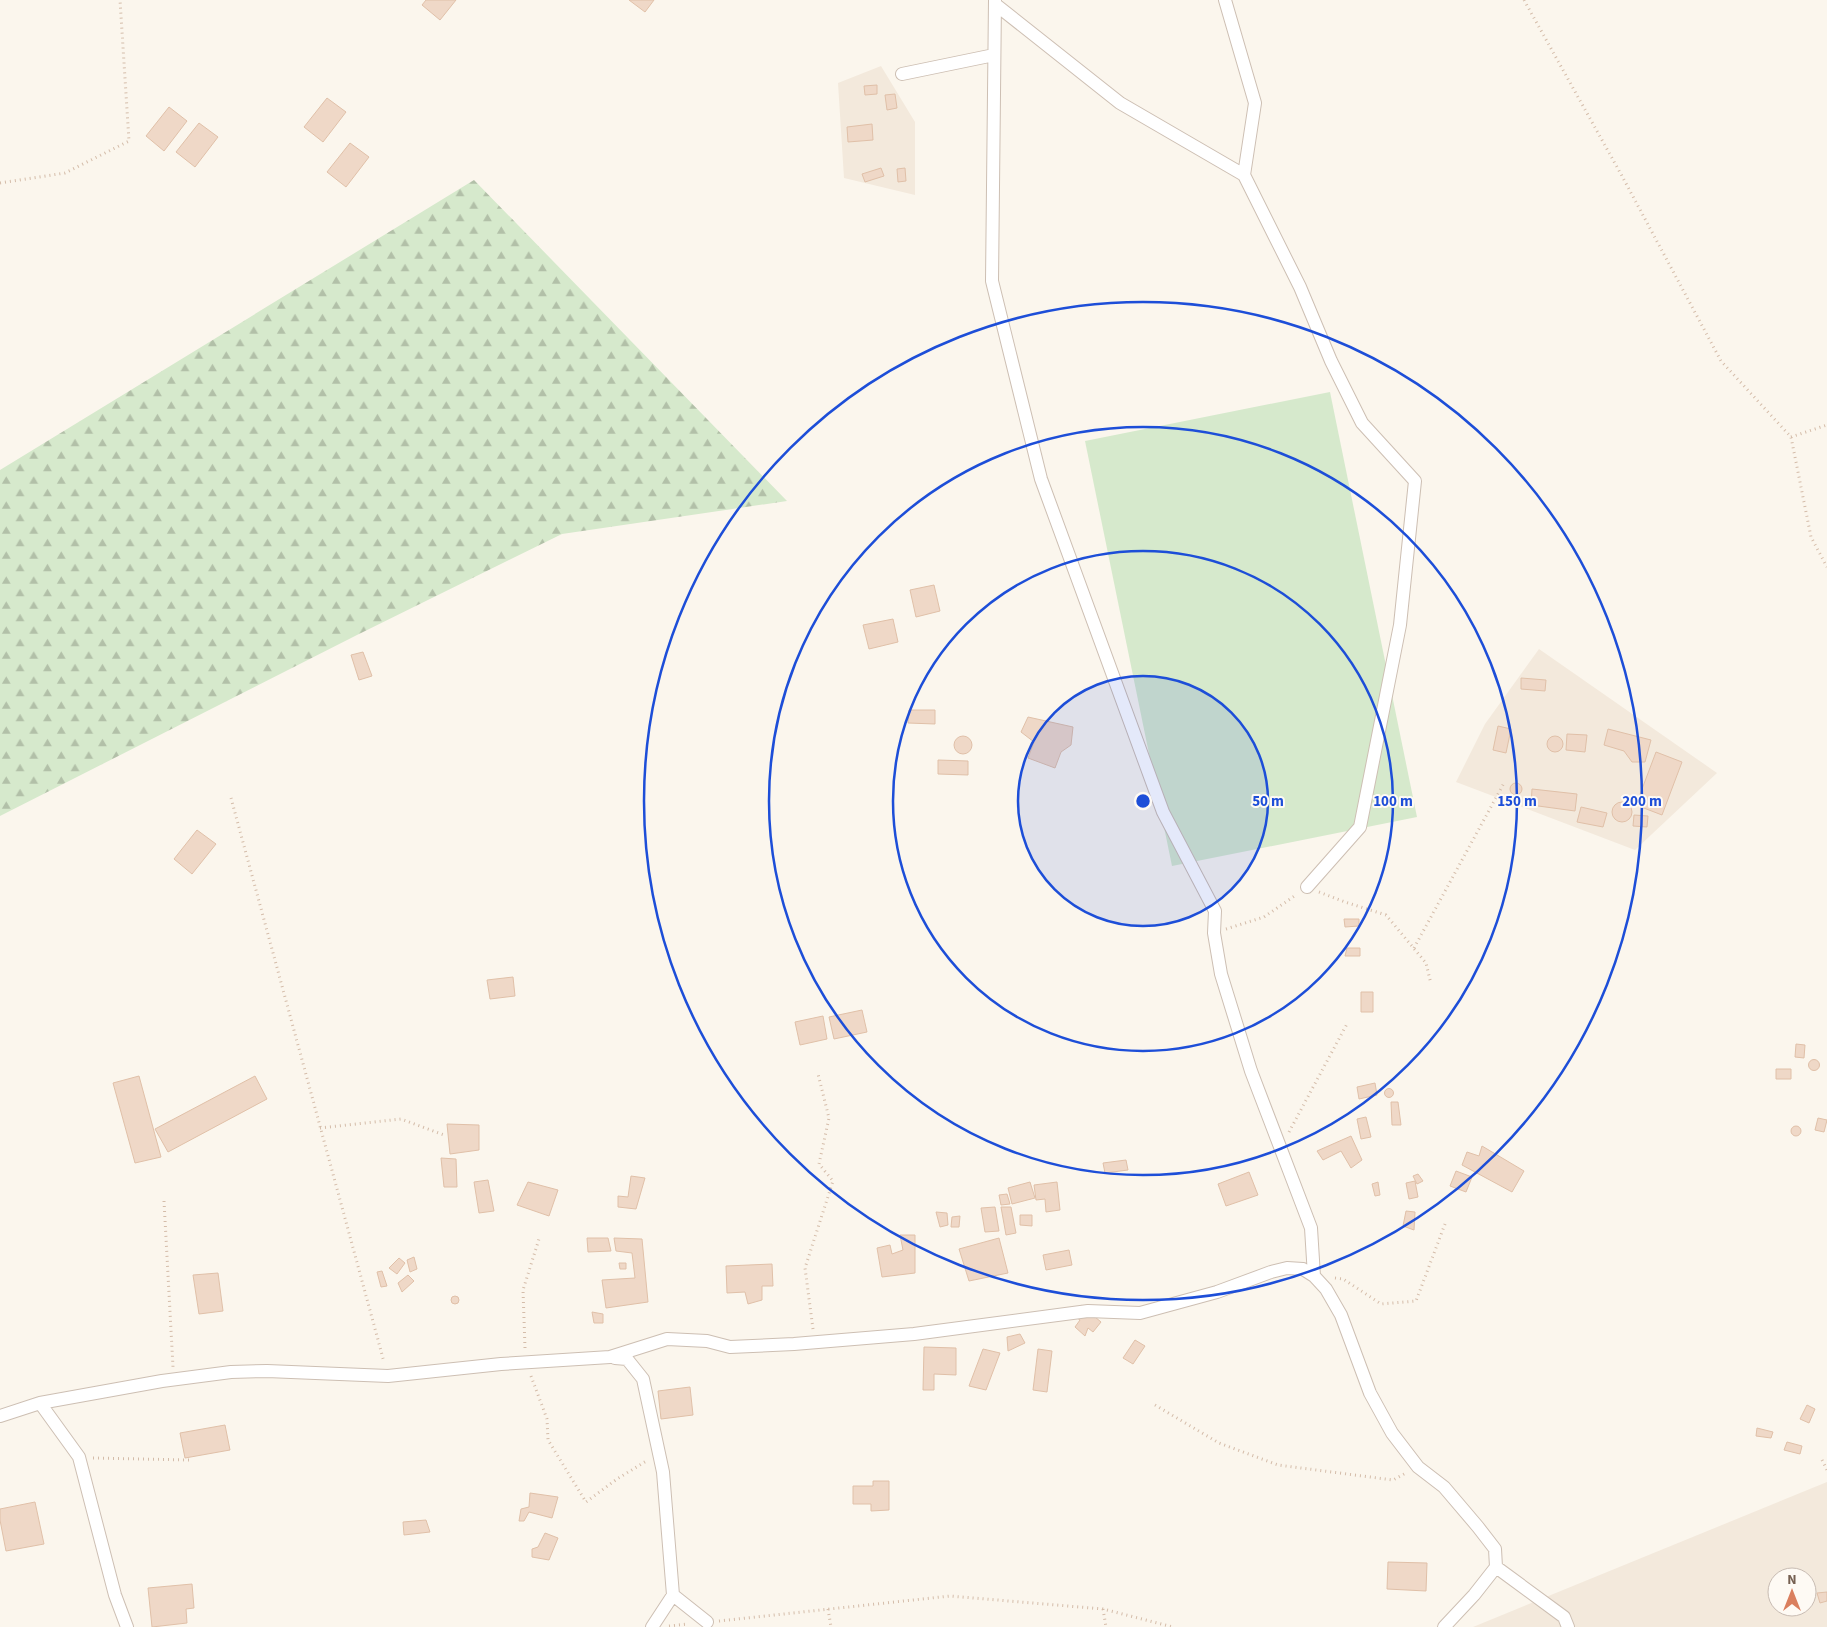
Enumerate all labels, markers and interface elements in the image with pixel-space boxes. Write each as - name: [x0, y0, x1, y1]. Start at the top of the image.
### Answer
- text: 50 m: [1252, 791, 1284, 812]
- text: 100 m: [1373, 791, 1413, 812]
- text: 150 m: [1497, 791, 1537, 812]
- text: 200 m: [1622, 791, 1662, 812]
- centre of rings: [1134, 792, 1152, 810]
- north arrow: [1767, 1567, 1817, 1617]
- text: N: [1787, 1570, 1797, 1590]

